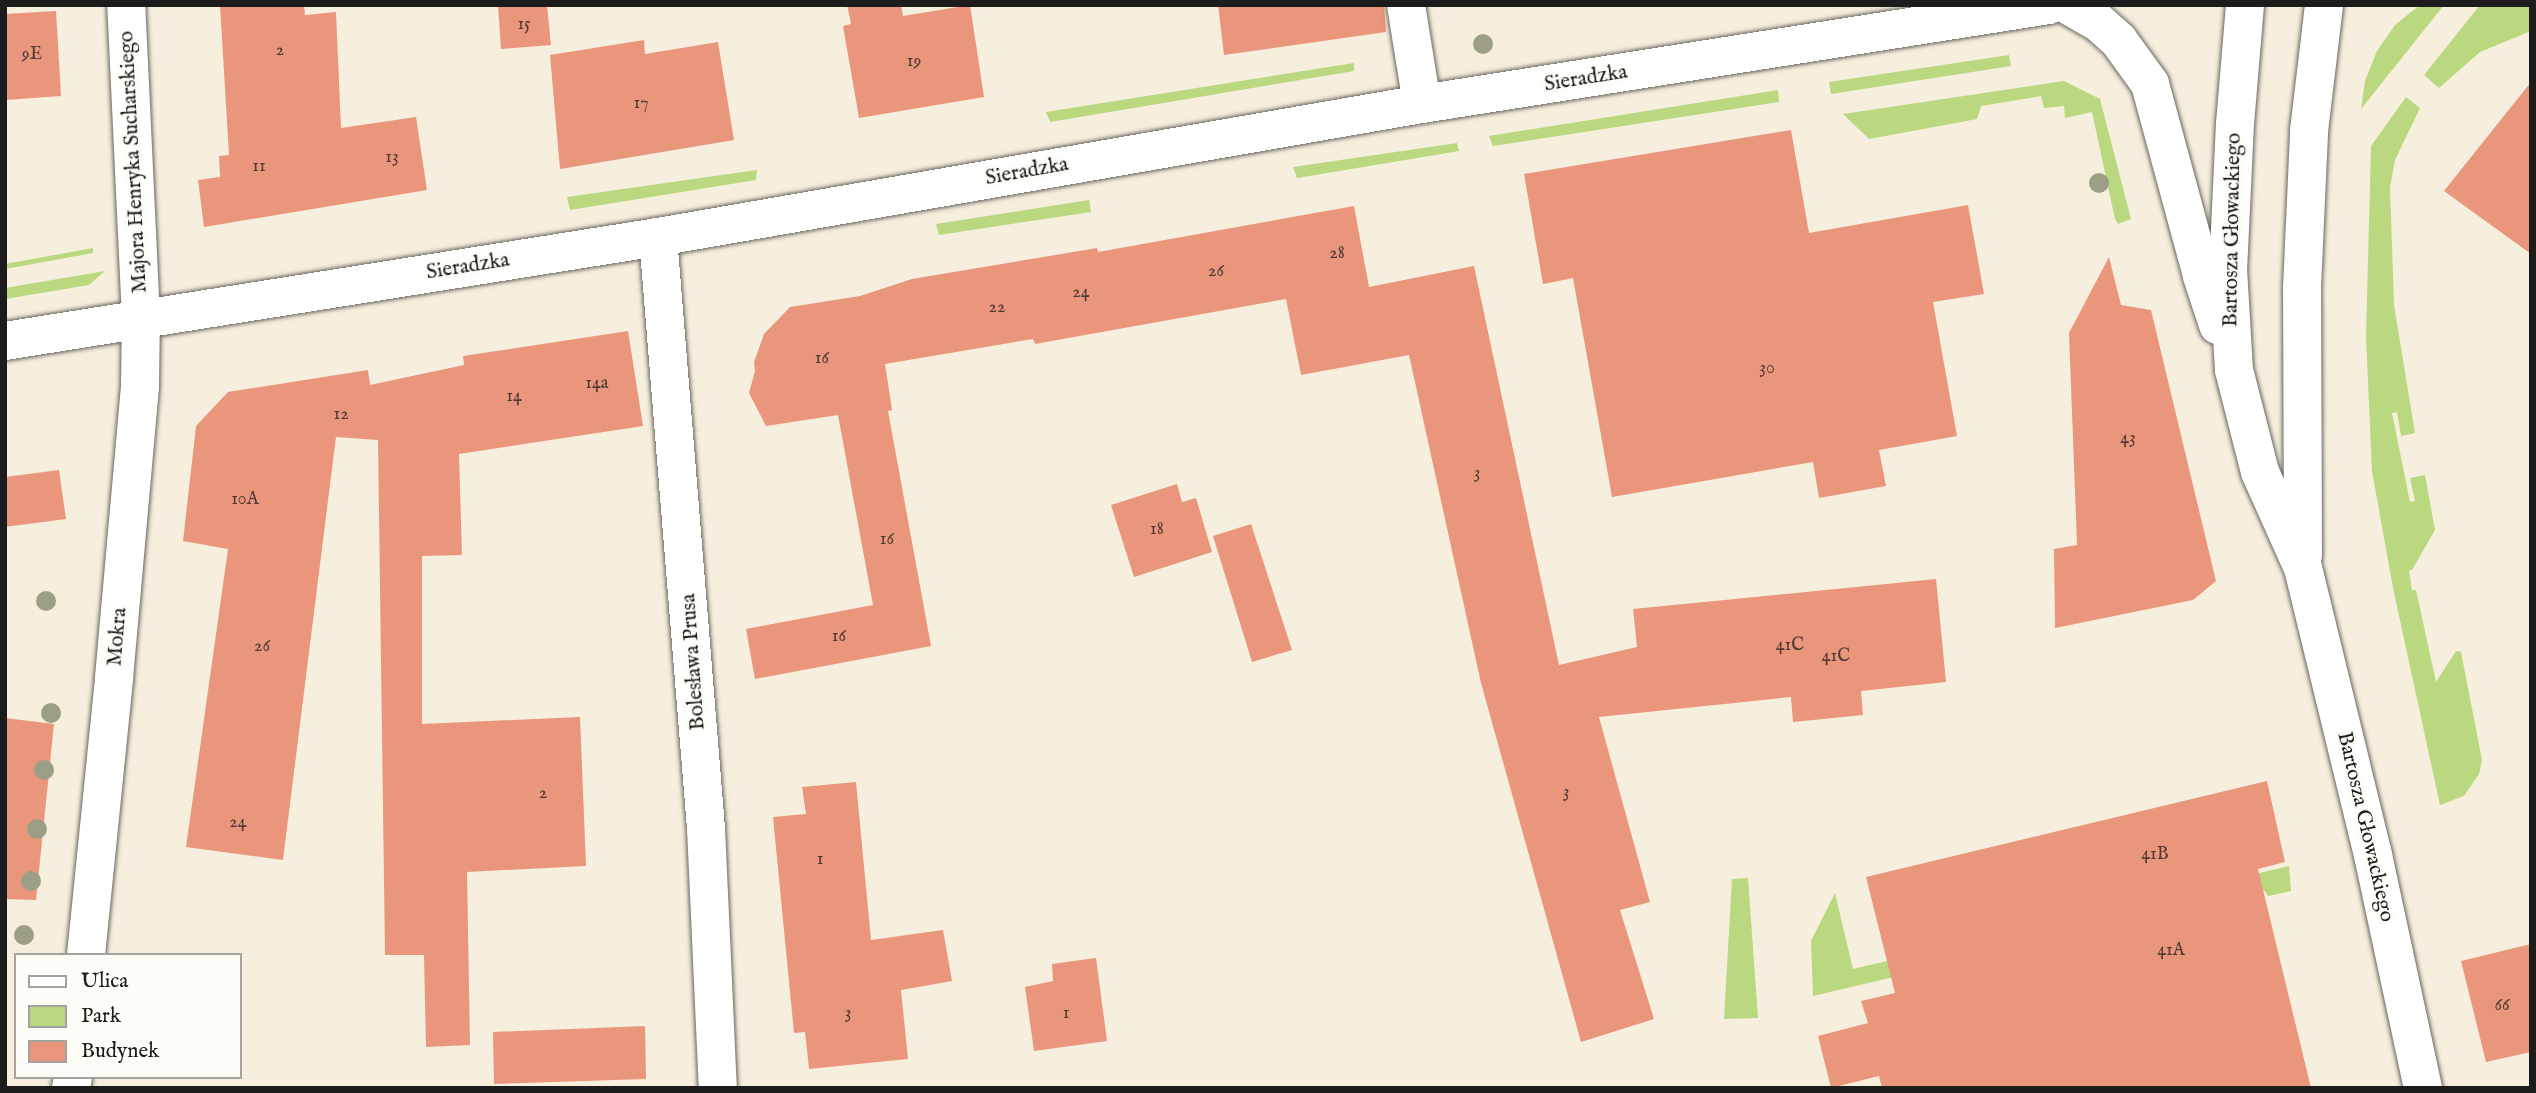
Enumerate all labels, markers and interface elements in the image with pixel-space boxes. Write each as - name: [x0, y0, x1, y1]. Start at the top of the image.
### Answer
- house number: 15: [517, 14, 531, 36]
- street label: Majora Henryka Sucharskiego: [115, 30, 153, 294]
- house number: 2: [276, 40, 284, 62]
- house number: 9E: [22, 44, 42, 66]
- house number: 19: [907, 51, 921, 73]
- street label: Sieradzka: [1543, 60, 1629, 98]
- house number: 17: [633, 93, 649, 115]
- street label: Bartosza Głowackiego: [2219, 133, 2247, 327]
- house number: 13: [385, 147, 399, 169]
- street label: Sieradzka: [983, 152, 1071, 192]
- house number: 11: [252, 156, 266, 178]
- house number: 28: [1329, 243, 1345, 265]
- street label: Sieradzka: [425, 248, 511, 286]
- house number: 26: [1208, 261, 1224, 283]
- house number: 24: [1072, 282, 1090, 304]
- house number: 22: [989, 297, 1005, 319]
- house number: 16: [815, 348, 829, 370]
- house number: 30: [1759, 358, 1775, 380]
- house number: 14a: [585, 373, 609, 395]
- house number: 14: [506, 386, 522, 408]
- house number: 12: [333, 404, 349, 426]
- house number: 43: [2120, 428, 2136, 450]
- house number: 3: [1474, 463, 1480, 485]
- house number: 10A: [231, 489, 259, 511]
- house number: 18: [1150, 519, 1164, 541]
- house number: 16: [880, 529, 894, 551]
- street label: Bolesława Prusa: [677, 593, 711, 731]
- street label: Mokra: [103, 607, 133, 667]
- house number: 16: [832, 626, 846, 648]
- house number: 41C: [1776, 635, 1804, 657]
- house number: 26: [254, 636, 270, 658]
- house number: 41C: [1822, 646, 1850, 668]
- street label: Bartosza Głowackiego: [2331, 730, 2399, 924]
- house number: 3: [1563, 782, 1569, 804]
- house number: 2: [539, 783, 547, 805]
- house number: 24: [229, 812, 247, 834]
- house number: 41B: [2141, 844, 2169, 866]
- house number: 1: [817, 849, 823, 871]
- house number: 41A: [2157, 940, 2185, 962]
- legend: [14, 953, 242, 1079]
- text: Ulica: [81, 968, 128, 995]
- house number: 66: [2494, 995, 2510, 1017]
- text: Park: [81, 1003, 121, 1030]
- house number: 3: [845, 1003, 851, 1025]
- house number: 1: [1063, 1003, 1069, 1025]
- text: Budynek: [81, 1038, 159, 1065]

